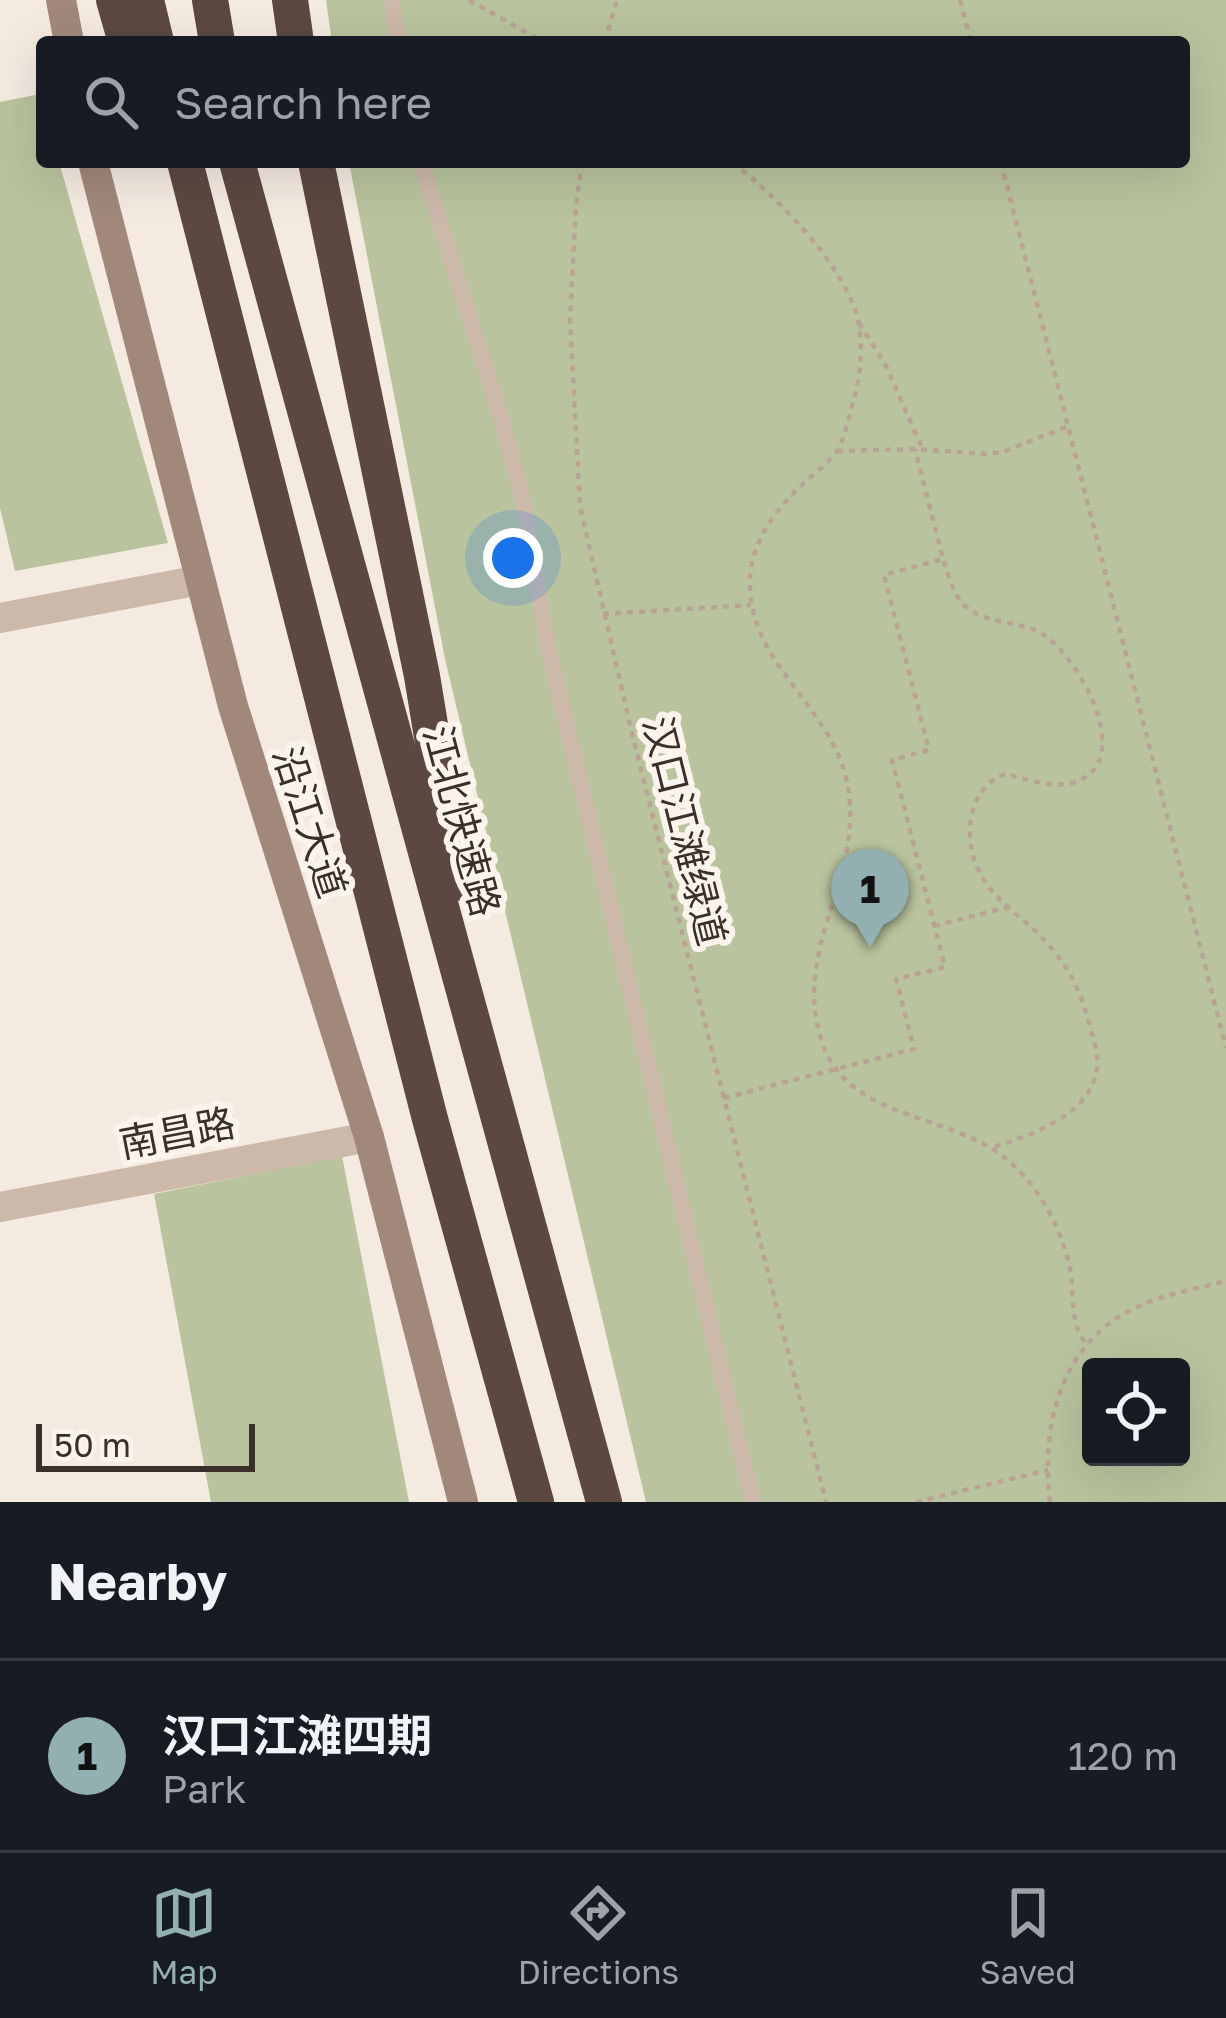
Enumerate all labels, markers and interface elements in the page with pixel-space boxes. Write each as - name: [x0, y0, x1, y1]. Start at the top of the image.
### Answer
- search box: [36, 36, 1190, 168]
- icon: search: [78, 69, 144, 135]
- text: Search here: [174, 75, 432, 129]
- your location: [483, 528, 543, 588]
- street label: 汉口江滩绿道: [634, 712, 737, 950]
- street label: 江北快速路: [415, 721, 510, 921]
- street label: 沿江大道: [264, 740, 357, 903]
- pin: 1: [831, 849, 909, 948]
- street label: 南昌路: [115, 1098, 239, 1167]
- map controls: [1082, 1358, 1190, 1466]
- button: locate: [1082, 1358, 1190, 1466]
- scale bar: [36, 1418, 255, 1471]
- text: 50 m: [54, 1425, 131, 1464]
- text: Nearby: [48, 1550, 227, 1611]
- text: 汉口江滩四期: [162, 1708, 432, 1762]
- text: 1: [77, 1732, 97, 1779]
- text: 120 m: [1068, 1732, 1178, 1779]
- text: Park: [162, 1765, 246, 1812]
- tab: Map: [150, 1880, 218, 1991]
- tab: Directions: [518, 1880, 679, 1991]
- tab: Saved: [979, 1880, 1076, 1991]

